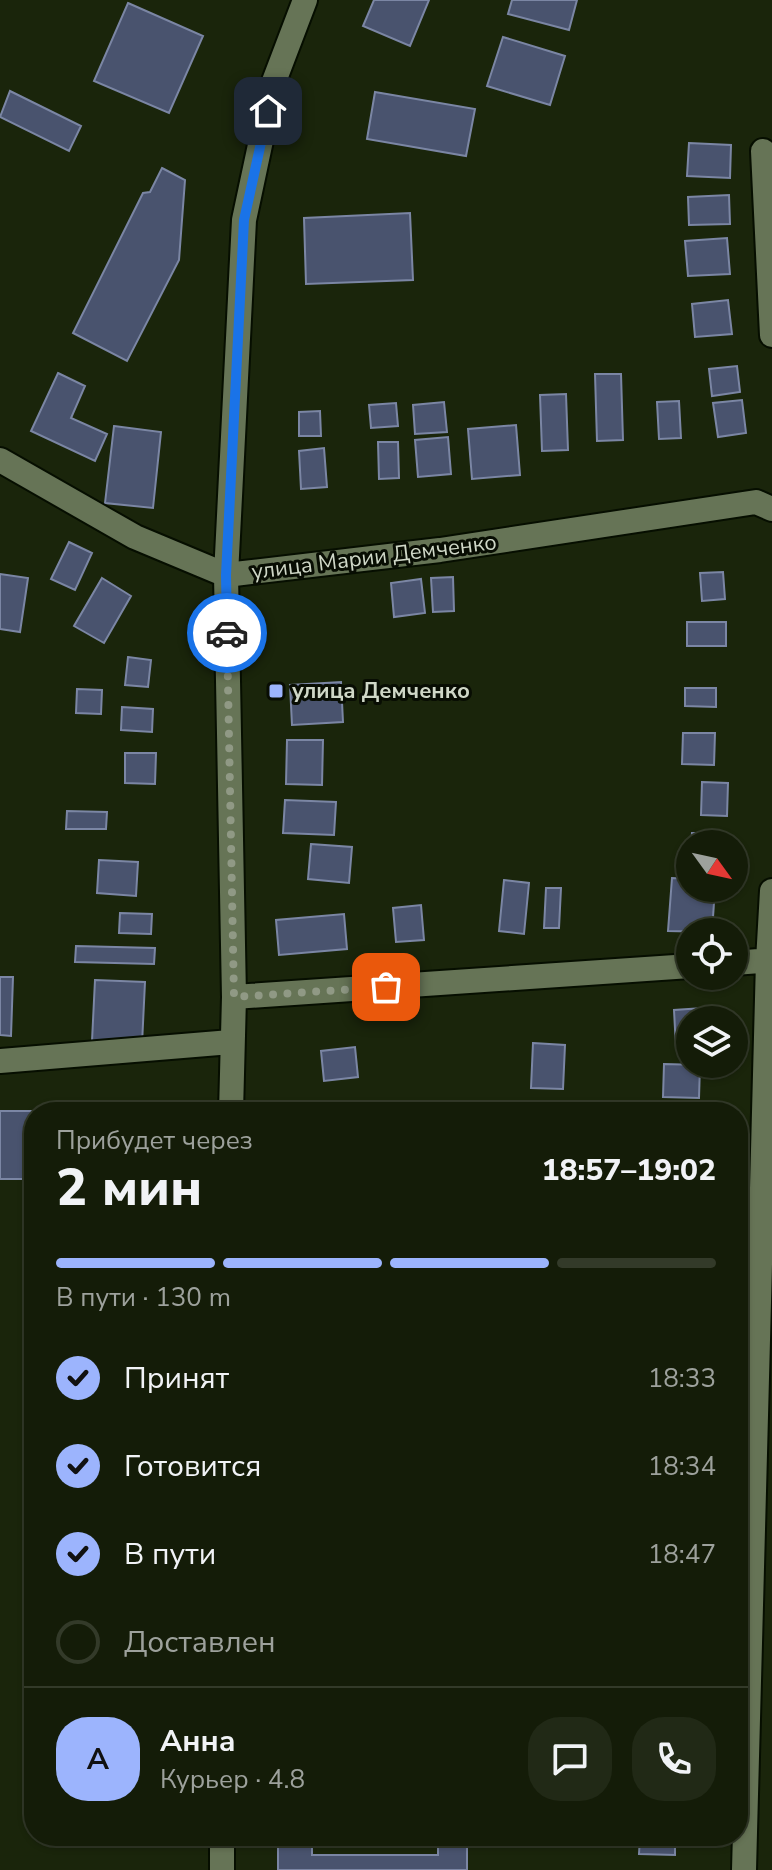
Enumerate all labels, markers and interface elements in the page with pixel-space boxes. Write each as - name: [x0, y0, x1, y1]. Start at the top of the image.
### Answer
- pin: [234, 77, 302, 145]
- icon: home: [246, 89, 290, 133]
- street label: улица Марии Демченко: [250, 527, 498, 587]
- courier: [187, 593, 267, 673]
- icon: car: [205, 611, 249, 655]
- place label: улица Демченко: [292, 676, 470, 706]
- marker: улица Демченко: [267, 682, 285, 700]
- north arrow: [676, 830, 748, 902]
- map controls: [676, 830, 748, 1078]
- button: locate: [676, 918, 748, 990]
- pin: [352, 953, 420, 1021]
- icon: bag: [364, 965, 408, 1009]
- button: layers: [676, 1006, 748, 1078]
- text: Прибудет через: [56, 1123, 253, 1158]
- text: 18:57–19:02: [541, 1150, 716, 1191]
- text: 2 мин: [56, 1152, 202, 1223]
- text: В пути · 130 m: [56, 1280, 231, 1315]
- icon: check: [56, 1356, 100, 1400]
- text: Принят: [124, 1358, 229, 1399]
- text: 18:33: [648, 1361, 716, 1396]
- icon: check: [56, 1444, 100, 1488]
- text: Готовится: [124, 1446, 261, 1487]
- text: 18:34: [648, 1449, 716, 1484]
- icon: check: [56, 1532, 100, 1576]
- text: В пути: [124, 1534, 216, 1575]
- text: 18:47: [648, 1537, 716, 1572]
- text: Доставлен: [124, 1622, 276, 1663]
- button: chat: [528, 1717, 612, 1801]
- button: phone: [632, 1717, 716, 1801]
- text: Анна: [160, 1721, 236, 1762]
- text: А: [87, 1739, 109, 1780]
- text: Курьер · 4.8: [160, 1762, 305, 1797]

